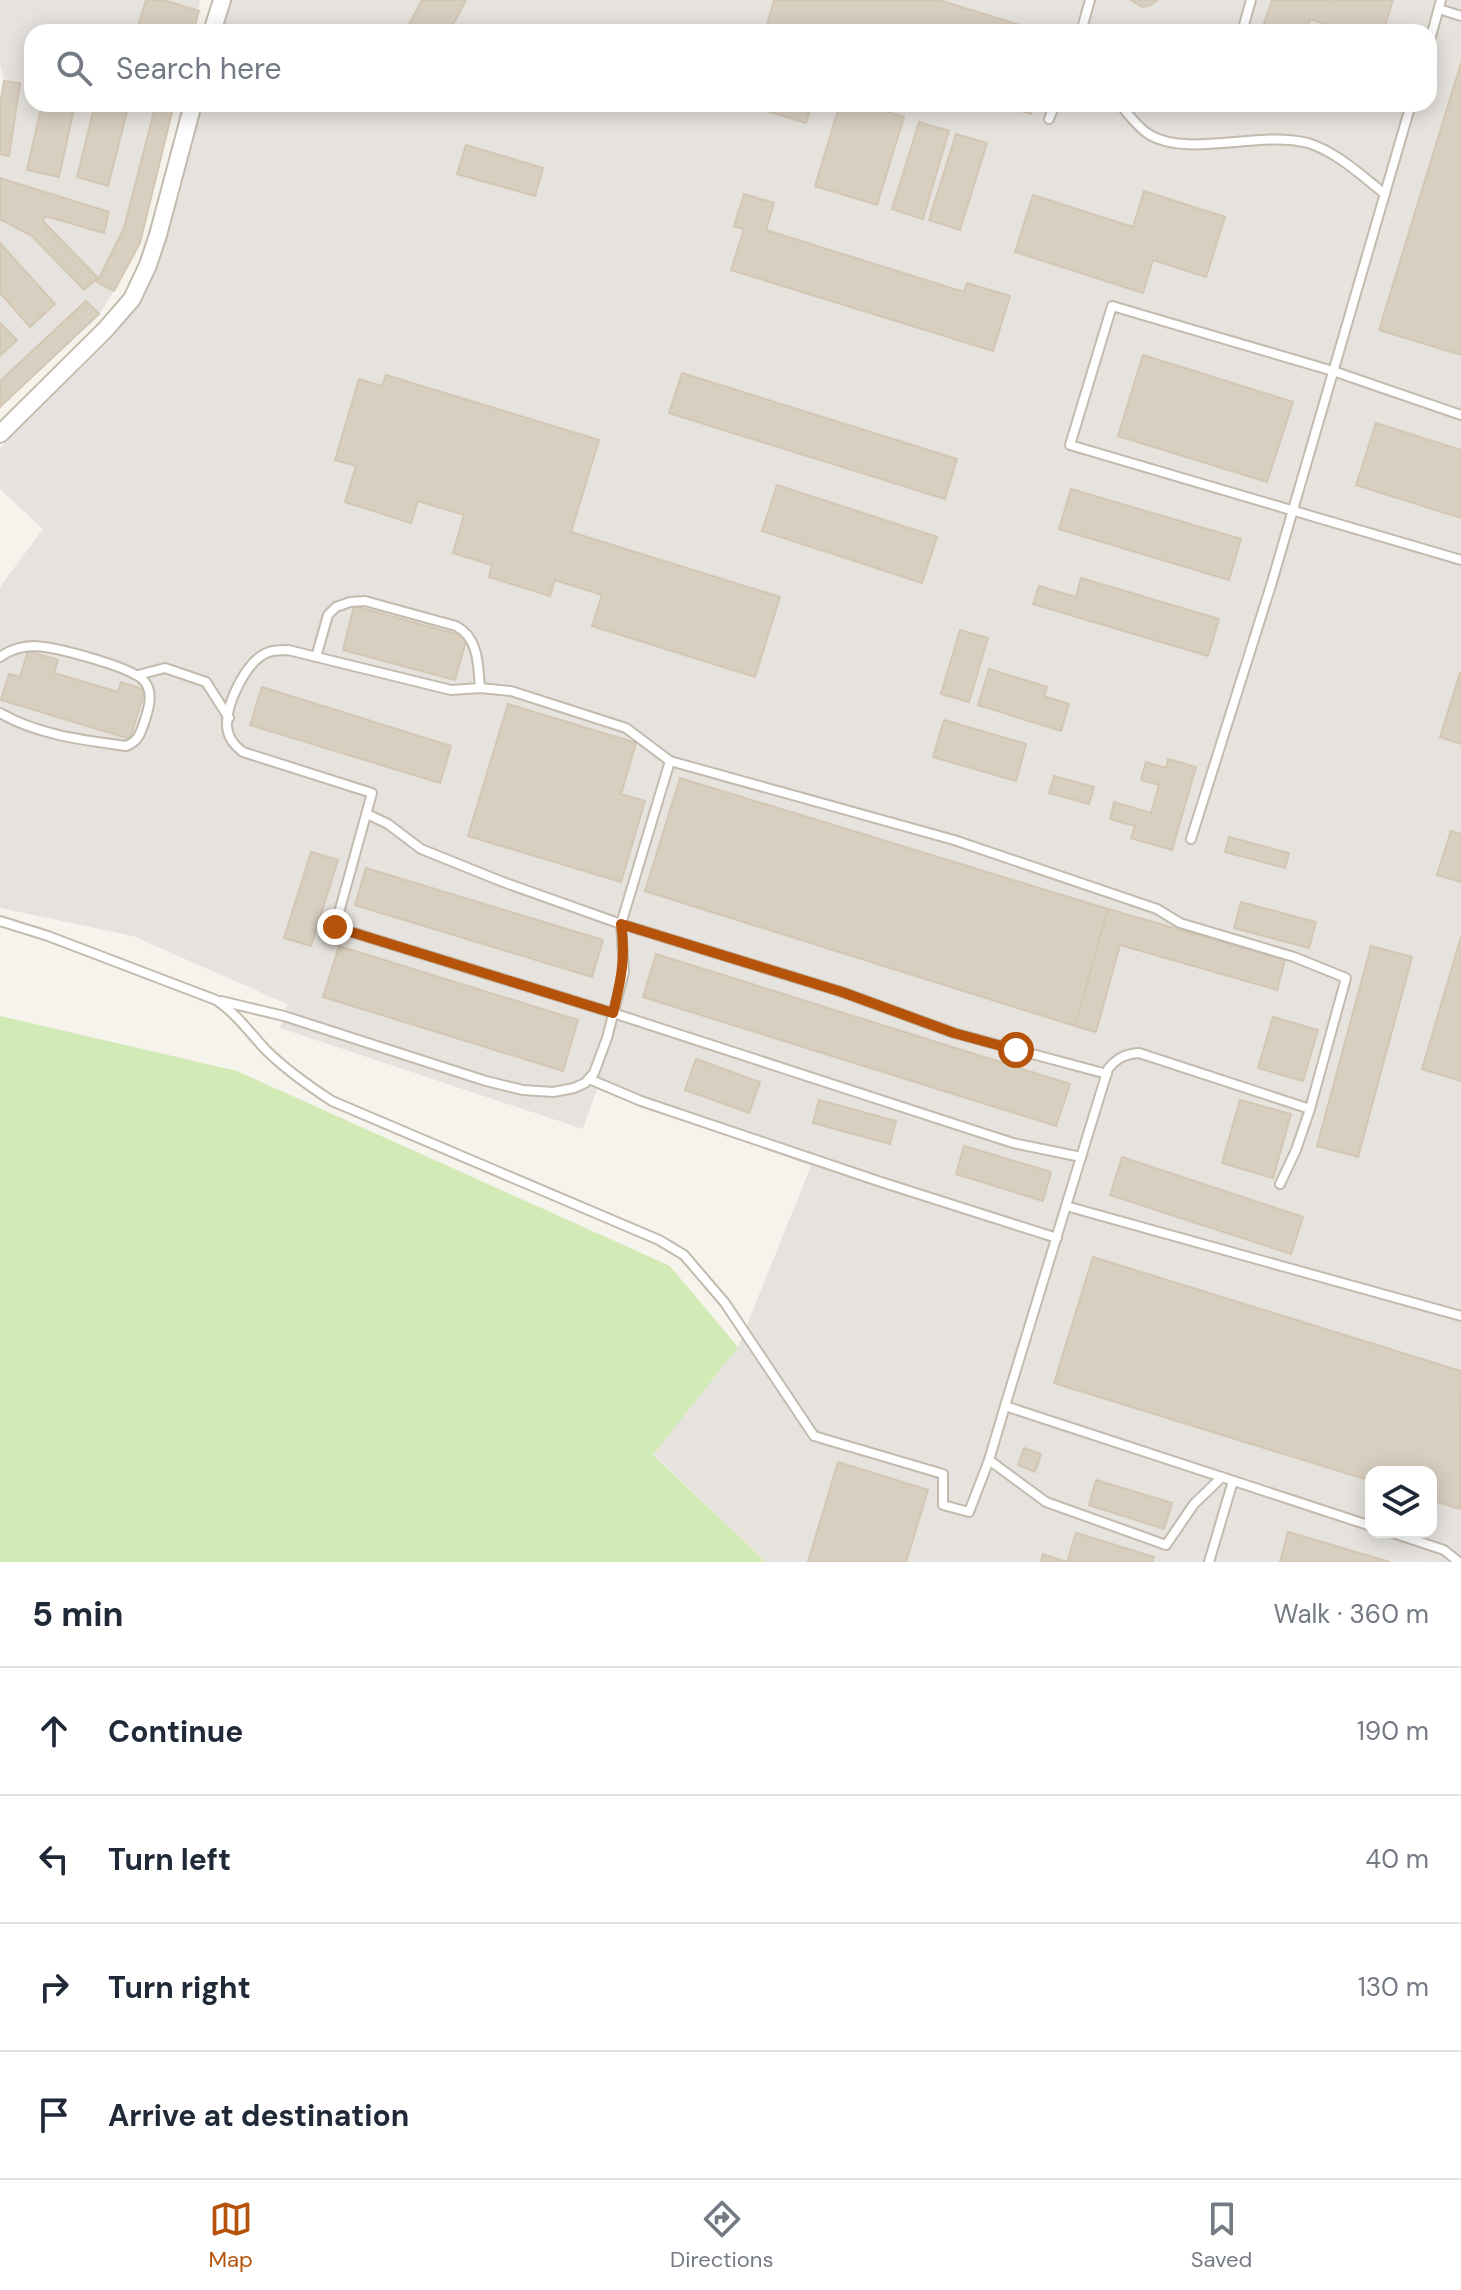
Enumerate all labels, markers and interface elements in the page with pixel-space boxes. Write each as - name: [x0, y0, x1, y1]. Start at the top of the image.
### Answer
- search box: [24, 24, 1437, 112]
- icon: search: [52, 46, 96, 90]
- text: Search here: [116, 49, 282, 88]
- route end: [317, 909, 353, 945]
- route start: [998, 1032, 1034, 1068]
- map controls: [1365, 1466, 1437, 1538]
- button: layers: [1365, 1466, 1437, 1538]
- text: 5 min: [32, 1592, 123, 1637]
- text: Walk · 360 m: [1274, 1597, 1429, 1631]
- icon: ahead: [32, 1709, 76, 1753]
- text: Continue: [108, 1712, 243, 1751]
- text: 190 m: [1357, 1714, 1429, 1748]
- icon: left: [32, 1837, 76, 1881]
- text: Turn left: [108, 1840, 231, 1879]
- text: 40 m: [1365, 1842, 1429, 1876]
- icon: right: [32, 1965, 76, 2009]
- text: Turn right: [108, 1968, 251, 2007]
- text: 130 m: [1358, 1970, 1429, 2004]
- icon: arrive: [32, 2093, 76, 2137]
- text: Arrive at destination: [108, 2096, 409, 2135]
- tab: Map: [209, 2197, 253, 2274]
- tab: Directions: [670, 2197, 774, 2274]
- tab: Saved: [1191, 2197, 1252, 2274]

